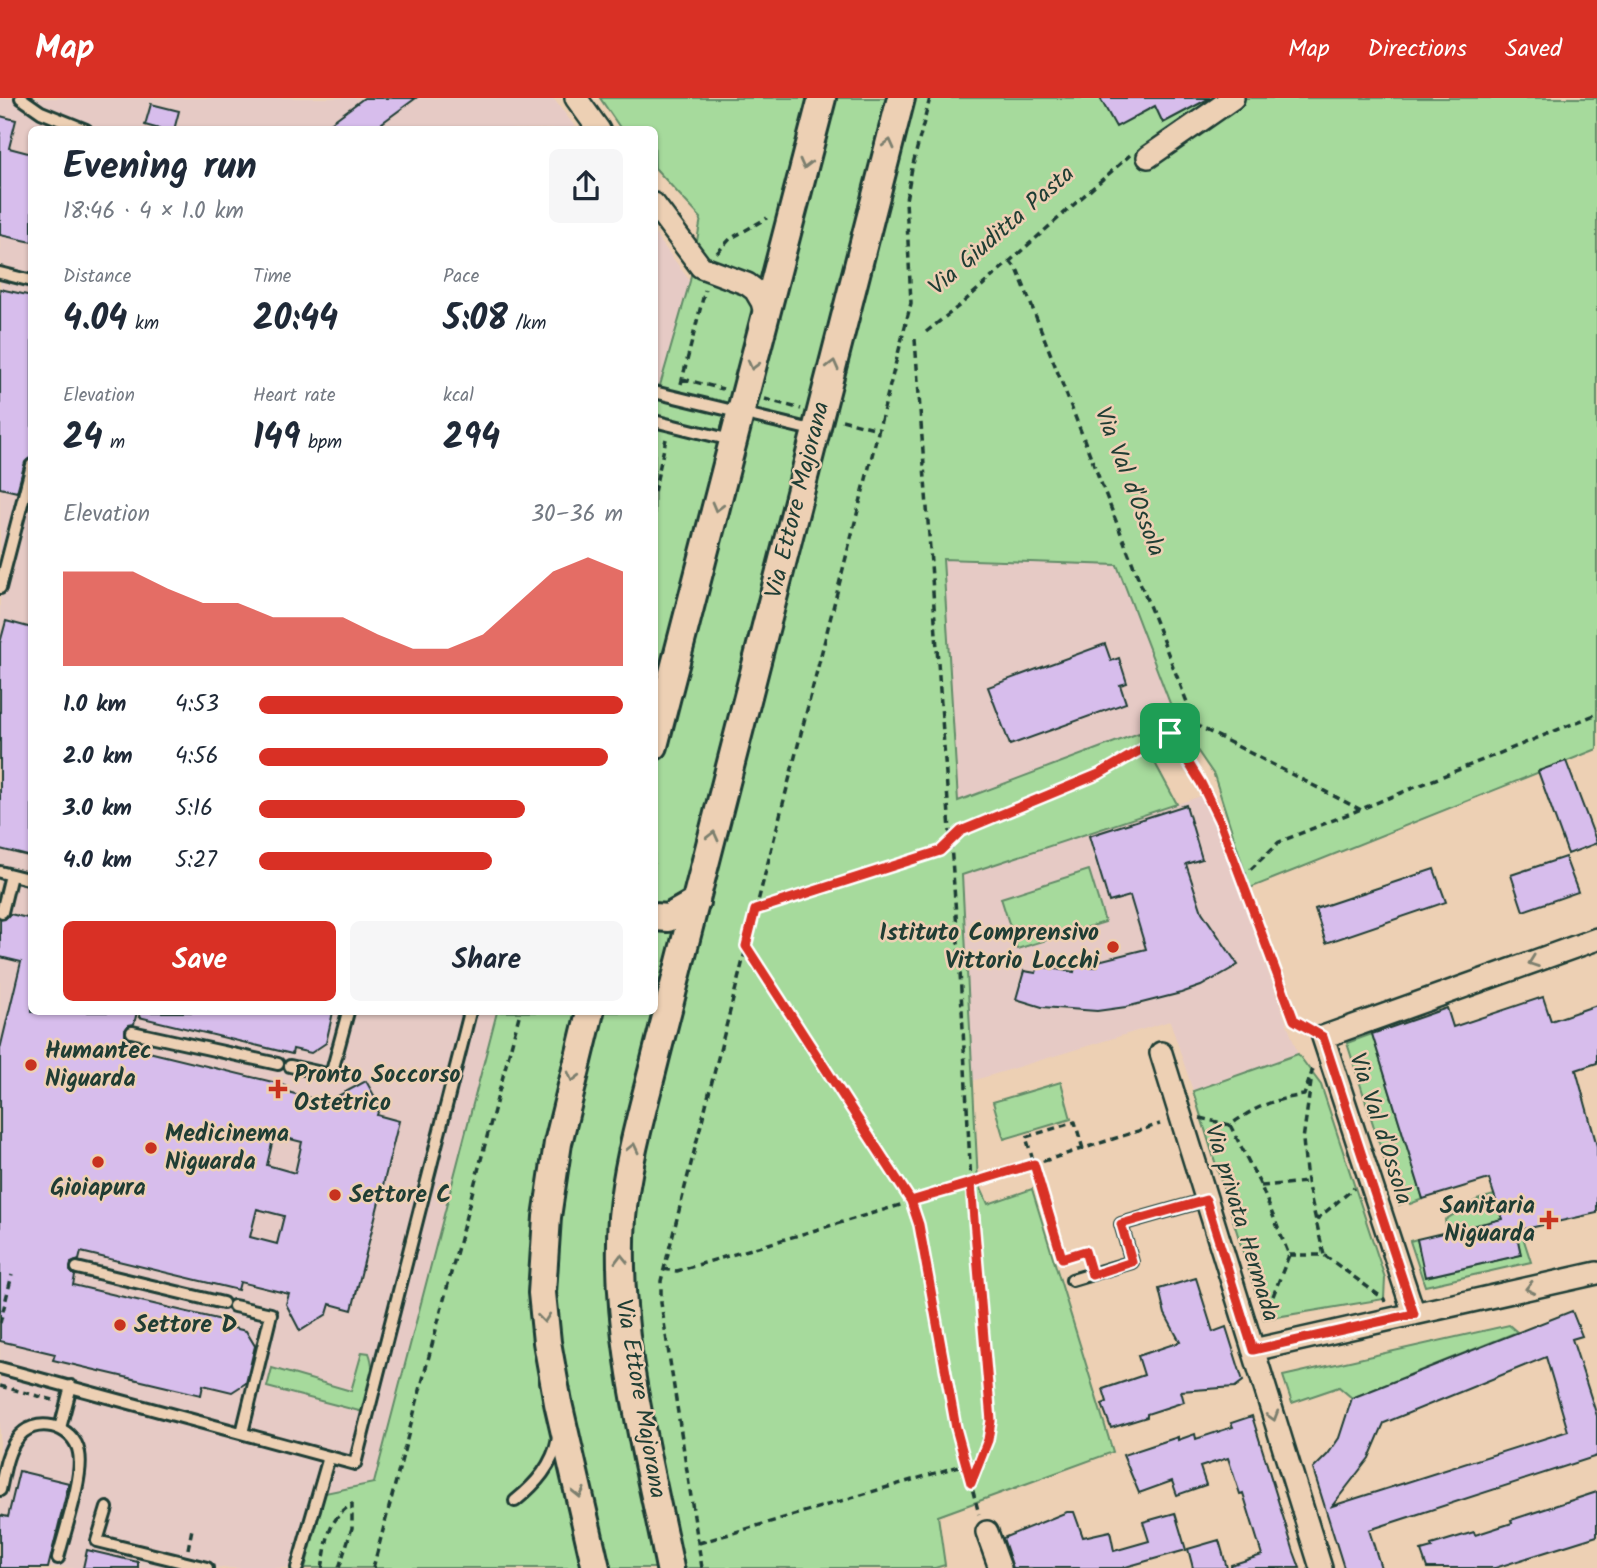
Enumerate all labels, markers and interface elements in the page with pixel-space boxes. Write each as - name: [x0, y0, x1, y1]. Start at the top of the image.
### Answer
- text: Map: [35, 23, 95, 76]
- text: Map: [1288, 30, 1330, 69]
- text: Directions: [1368, 30, 1467, 69]
- text: Saved: [1505, 30, 1562, 69]
- text: Evening run: [63, 138, 257, 198]
- one-way arrow: [881, 139, 895, 151]
- button: share: [549, 149, 623, 223]
- street label: Via Giuditta Pasta: [920, 156, 1084, 306]
- one-way arrow: [799, 158, 813, 170]
- text: 18:46 · 4 × 1.0 km: [63, 194, 244, 230]
- text: Distance: [63, 262, 131, 292]
- text: Time: [253, 262, 291, 292]
- text: Pace: [443, 262, 479, 292]
- text: 4.04: [63, 292, 127, 348]
- text: 20:44: [253, 292, 338, 348]
- text: 5:08: [443, 292, 508, 348]
- text: km: [127, 309, 159, 339]
- text: /km: [508, 309, 546, 339]
- one-way arrow: [747, 359, 761, 371]
- one-way arrow: [825, 359, 839, 371]
- text: Elevation: [63, 381, 135, 411]
- text: Heart rate: [253, 381, 336, 411]
- text: kcal: [443, 381, 474, 411]
- street label: Via Ettore Majorana: [755, 397, 841, 603]
- street label: Via Val d'Ossola: [1083, 401, 1175, 563]
- text: 24: [63, 411, 102, 467]
- text: 149: [253, 411, 300, 467]
- text: 294: [443, 411, 500, 467]
- text: m: [102, 428, 125, 458]
- text: bpm: [300, 428, 342, 458]
- text: Elevation: [63, 497, 150, 533]
- text: 30–36 m: [531, 497, 623, 533]
- one-way arrow: [711, 500, 725, 512]
- text: 1.0 km: [63, 687, 126, 723]
- text: 4:53: [175, 687, 219, 723]
- pin: [1140, 703, 1200, 763]
- icon: arrive: [1151, 714, 1189, 752]
- text: 2.0 km: [63, 739, 133, 775]
- text: 4:56: [175, 739, 218, 775]
- text: 3.0 km: [63, 791, 132, 827]
- text: 5:16: [175, 791, 213, 827]
- one-way arrow: [705, 830, 719, 842]
- text: 4.0 km: [63, 843, 132, 879]
- text: 5:27: [175, 843, 217, 879]
- place label: Istituto Comprensivo Vittorio Locchi: [879, 914, 1100, 981]
- button: Save: [63, 921, 336, 1001]
- button: Share: [350, 921, 623, 1001]
- marker: Istituto Comprensivo Vittorio Locchi: [1105, 939, 1121, 955]
- one-way arrow: [1527, 954, 1539, 968]
- place label: Humantec Niguarda: [45, 1032, 152, 1099]
- street label: Via Val d'Ossola: [1337, 1048, 1423, 1210]
- place label: Pronto Soccorso Ostetrico: [294, 1056, 461, 1123]
- marker: Humantec Niguarda: [23, 1057, 39, 1073]
- one-way arrow: [567, 1071, 581, 1083]
- marker: Pronto Soccorso Ostetrico: [268, 1079, 288, 1099]
- place label: Medicinema Niguarda: [165, 1115, 289, 1182]
- street label: Via privata Hermada: [1192, 1120, 1290, 1326]
- marker: Medicinema Niguarda: [143, 1140, 159, 1156]
- one-way arrow: [625, 1142, 639, 1154]
- marker: Gioiapura: [90, 1154, 106, 1170]
- place label: Gioiapura: [50, 1169, 146, 1208]
- place label: Settore C: [349, 1176, 451, 1215]
- marker: Settore C: [327, 1187, 343, 1203]
- place label: Sanitaria Niguarda: [1440, 1187, 1535, 1254]
- marker: Sanitaria Niguarda: [1541, 1212, 1557, 1228]
- one-way arrow: [613, 1253, 629, 1264]
- one-way arrow: [1524, 1280, 1536, 1294]
- street label: Via Ettore Majorana: [603, 1296, 677, 1502]
- place label: Settore D: [134, 1306, 237, 1345]
- one-way arrow: [537, 1312, 552, 1323]
- marker: Settore D: [112, 1317, 128, 1333]
- one-way arrow: [1265, 1409, 1280, 1421]
- one-way arrow: [570, 1487, 585, 1499]

